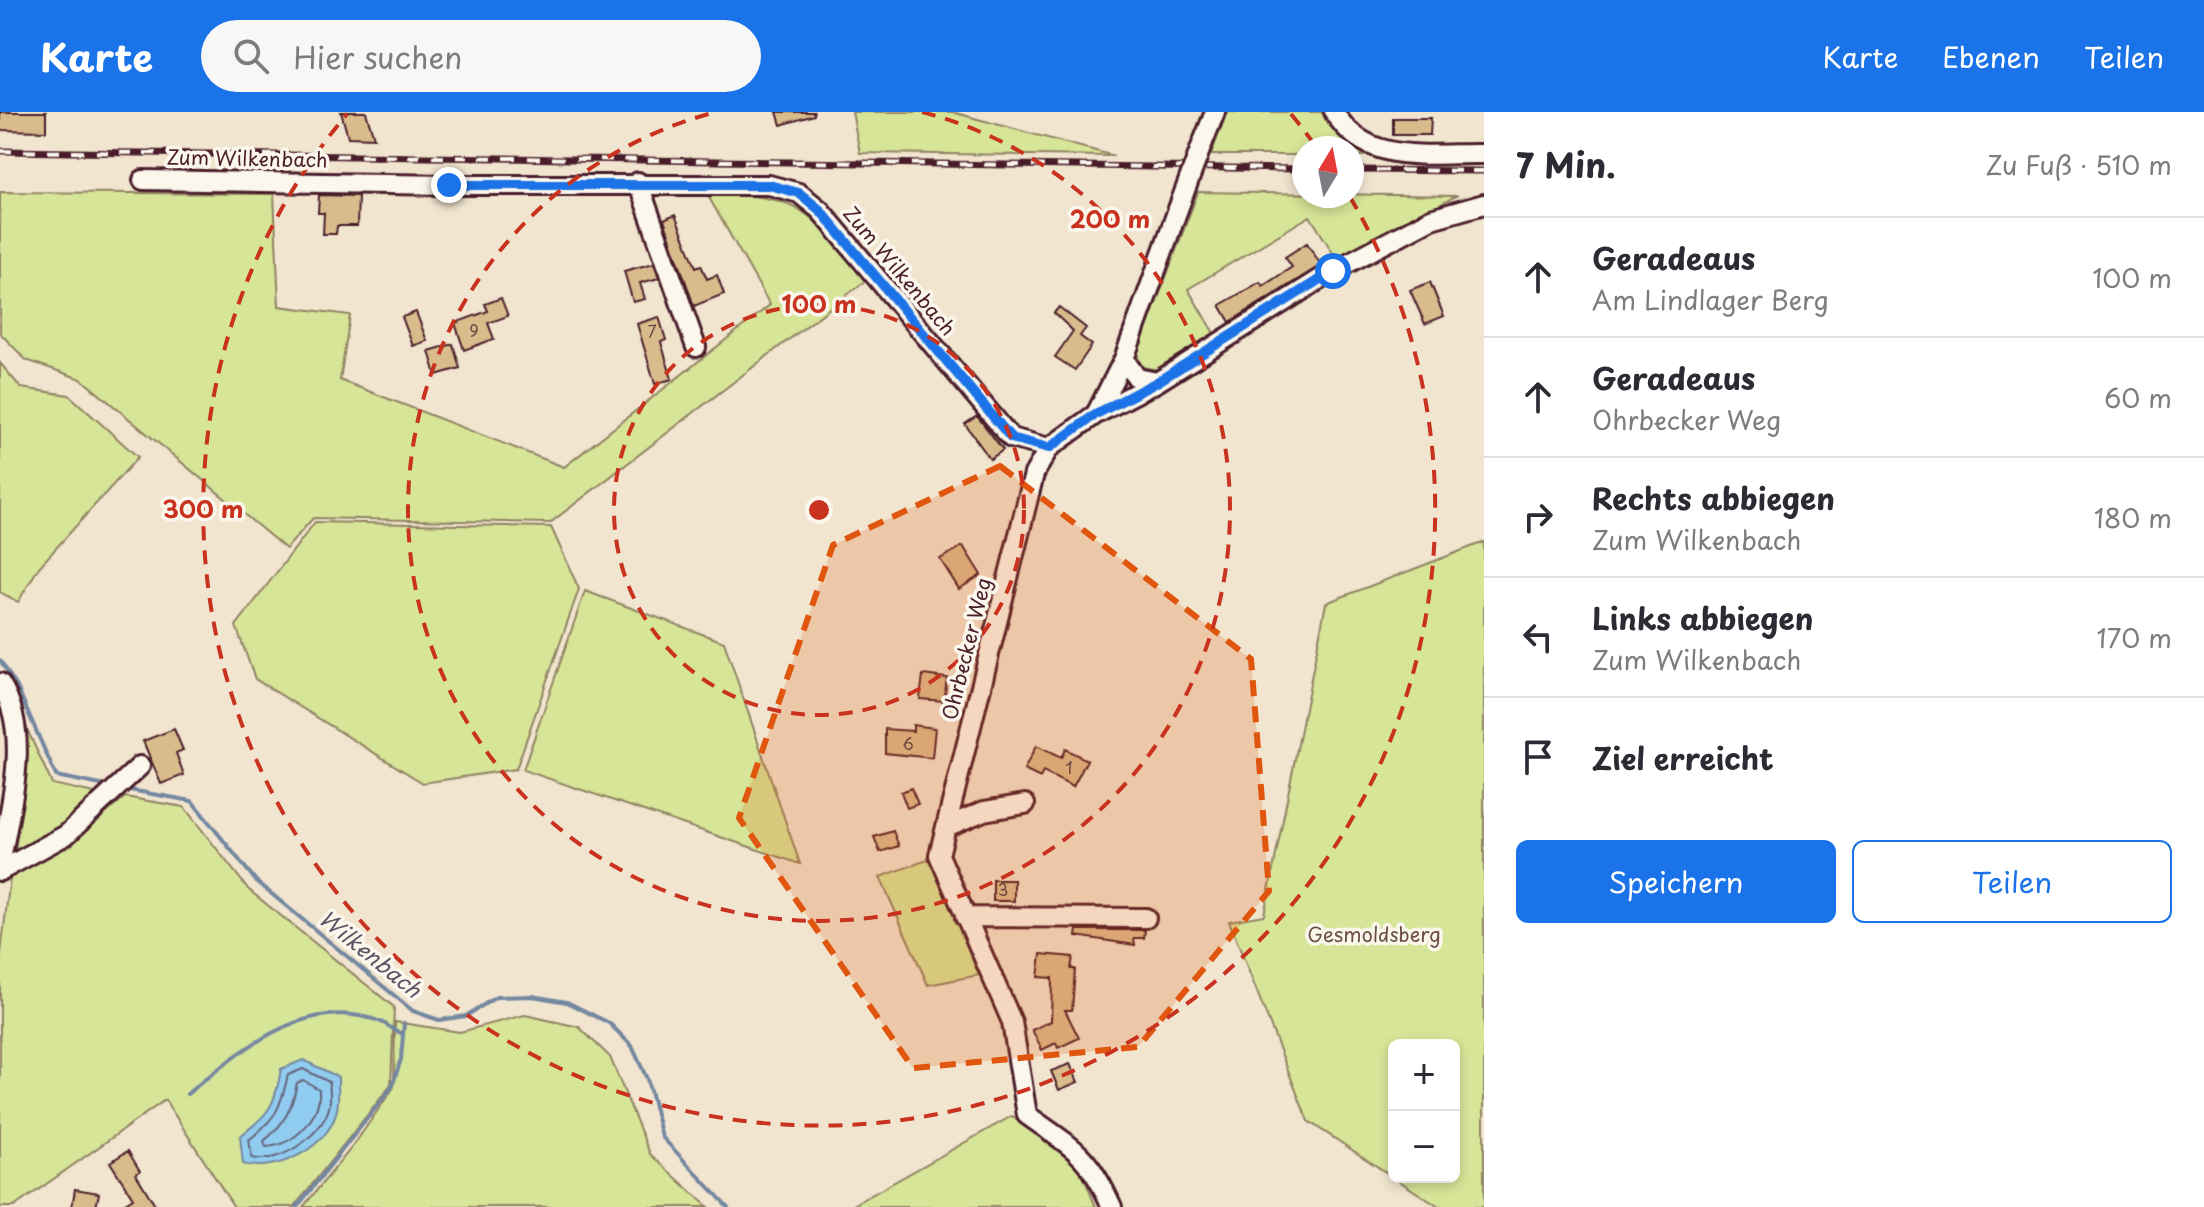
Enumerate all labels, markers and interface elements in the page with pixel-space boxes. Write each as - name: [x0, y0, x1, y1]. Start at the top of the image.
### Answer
- search box: [201, 20, 761, 92]
- text: Karte: [40, 28, 153, 85]
- icon: search: [229, 34, 273, 78]
- text: Hier suchen: [293, 34, 462, 79]
- text: Karte: [1823, 35, 1898, 78]
- text: Ebenen: [1942, 35, 2040, 78]
- text: Teilen: [2084, 35, 2164, 78]
- north arrow: [1292, 136, 1364, 208]
- text: 7 Min.: [1516, 138, 1616, 190]
- street label: Zum Wilkenbach: [166, 142, 328, 174]
- text: Zu Fuß · 510 m: [1986, 145, 2172, 184]
- route end: [431, 167, 467, 203]
- street label: Zum Wilkenbach: [837, 199, 963, 342]
- text: 200 m: [1070, 200, 1150, 236]
- text: Geradeaus: [1592, 235, 1755, 280]
- route start: [1315, 253, 1351, 289]
- icon: ahead: [1516, 255, 1560, 299]
- text: 100 m: [2092, 258, 2172, 297]
- text: Am Lindlager Berg: [1592, 280, 1829, 319]
- text: 100 m: [782, 285, 856, 321]
- house number: 9: [469, 318, 479, 342]
- house number: 7: [647, 319, 657, 343]
- text: Geradeaus: [1592, 355, 1755, 400]
- icon: ahead: [1516, 375, 1560, 419]
- text: 60 m: [2104, 378, 2172, 417]
- text: Ohrbecker Weg: [1592, 400, 1781, 439]
- text: Rechts abbiegen: [1592, 475, 1835, 520]
- text: 300 m: [162, 490, 244, 526]
- icon: right: [1516, 495, 1560, 539]
- centre of rings: [805, 496, 833, 524]
- text: 180 m: [2094, 498, 2172, 537]
- text: Zum Wilkenbach: [1592, 520, 1801, 559]
- street label: Ohrbecker Weg: [934, 574, 998, 723]
- text: Links abbiegen: [1592, 595, 1813, 640]
- icon: left: [1516, 615, 1560, 659]
- text: 170 m: [2097, 618, 2172, 657]
- text: Zum Wilkenbach: [1592, 640, 1801, 679]
- house number: 6: [902, 731, 914, 755]
- icon: arrive: [1516, 735, 1560, 779]
- text: Ziel erreicht: [1592, 735, 1774, 780]
- house number: 1: [1065, 755, 1073, 779]
- button: Speichern: [1516, 840, 1836, 923]
- button: Teilen: [1852, 840, 2172, 923]
- house number: 3: [998, 877, 1008, 901]
- water label: Wilkenbach: [313, 901, 430, 1005]
- park label: Gesmoldsberg: [1307, 919, 1441, 949]
- map controls: [1388, 1039, 1460, 1183]
- button: +: [1388, 1039, 1460, 1111]
- button: −: [1388, 1111, 1460, 1183]

